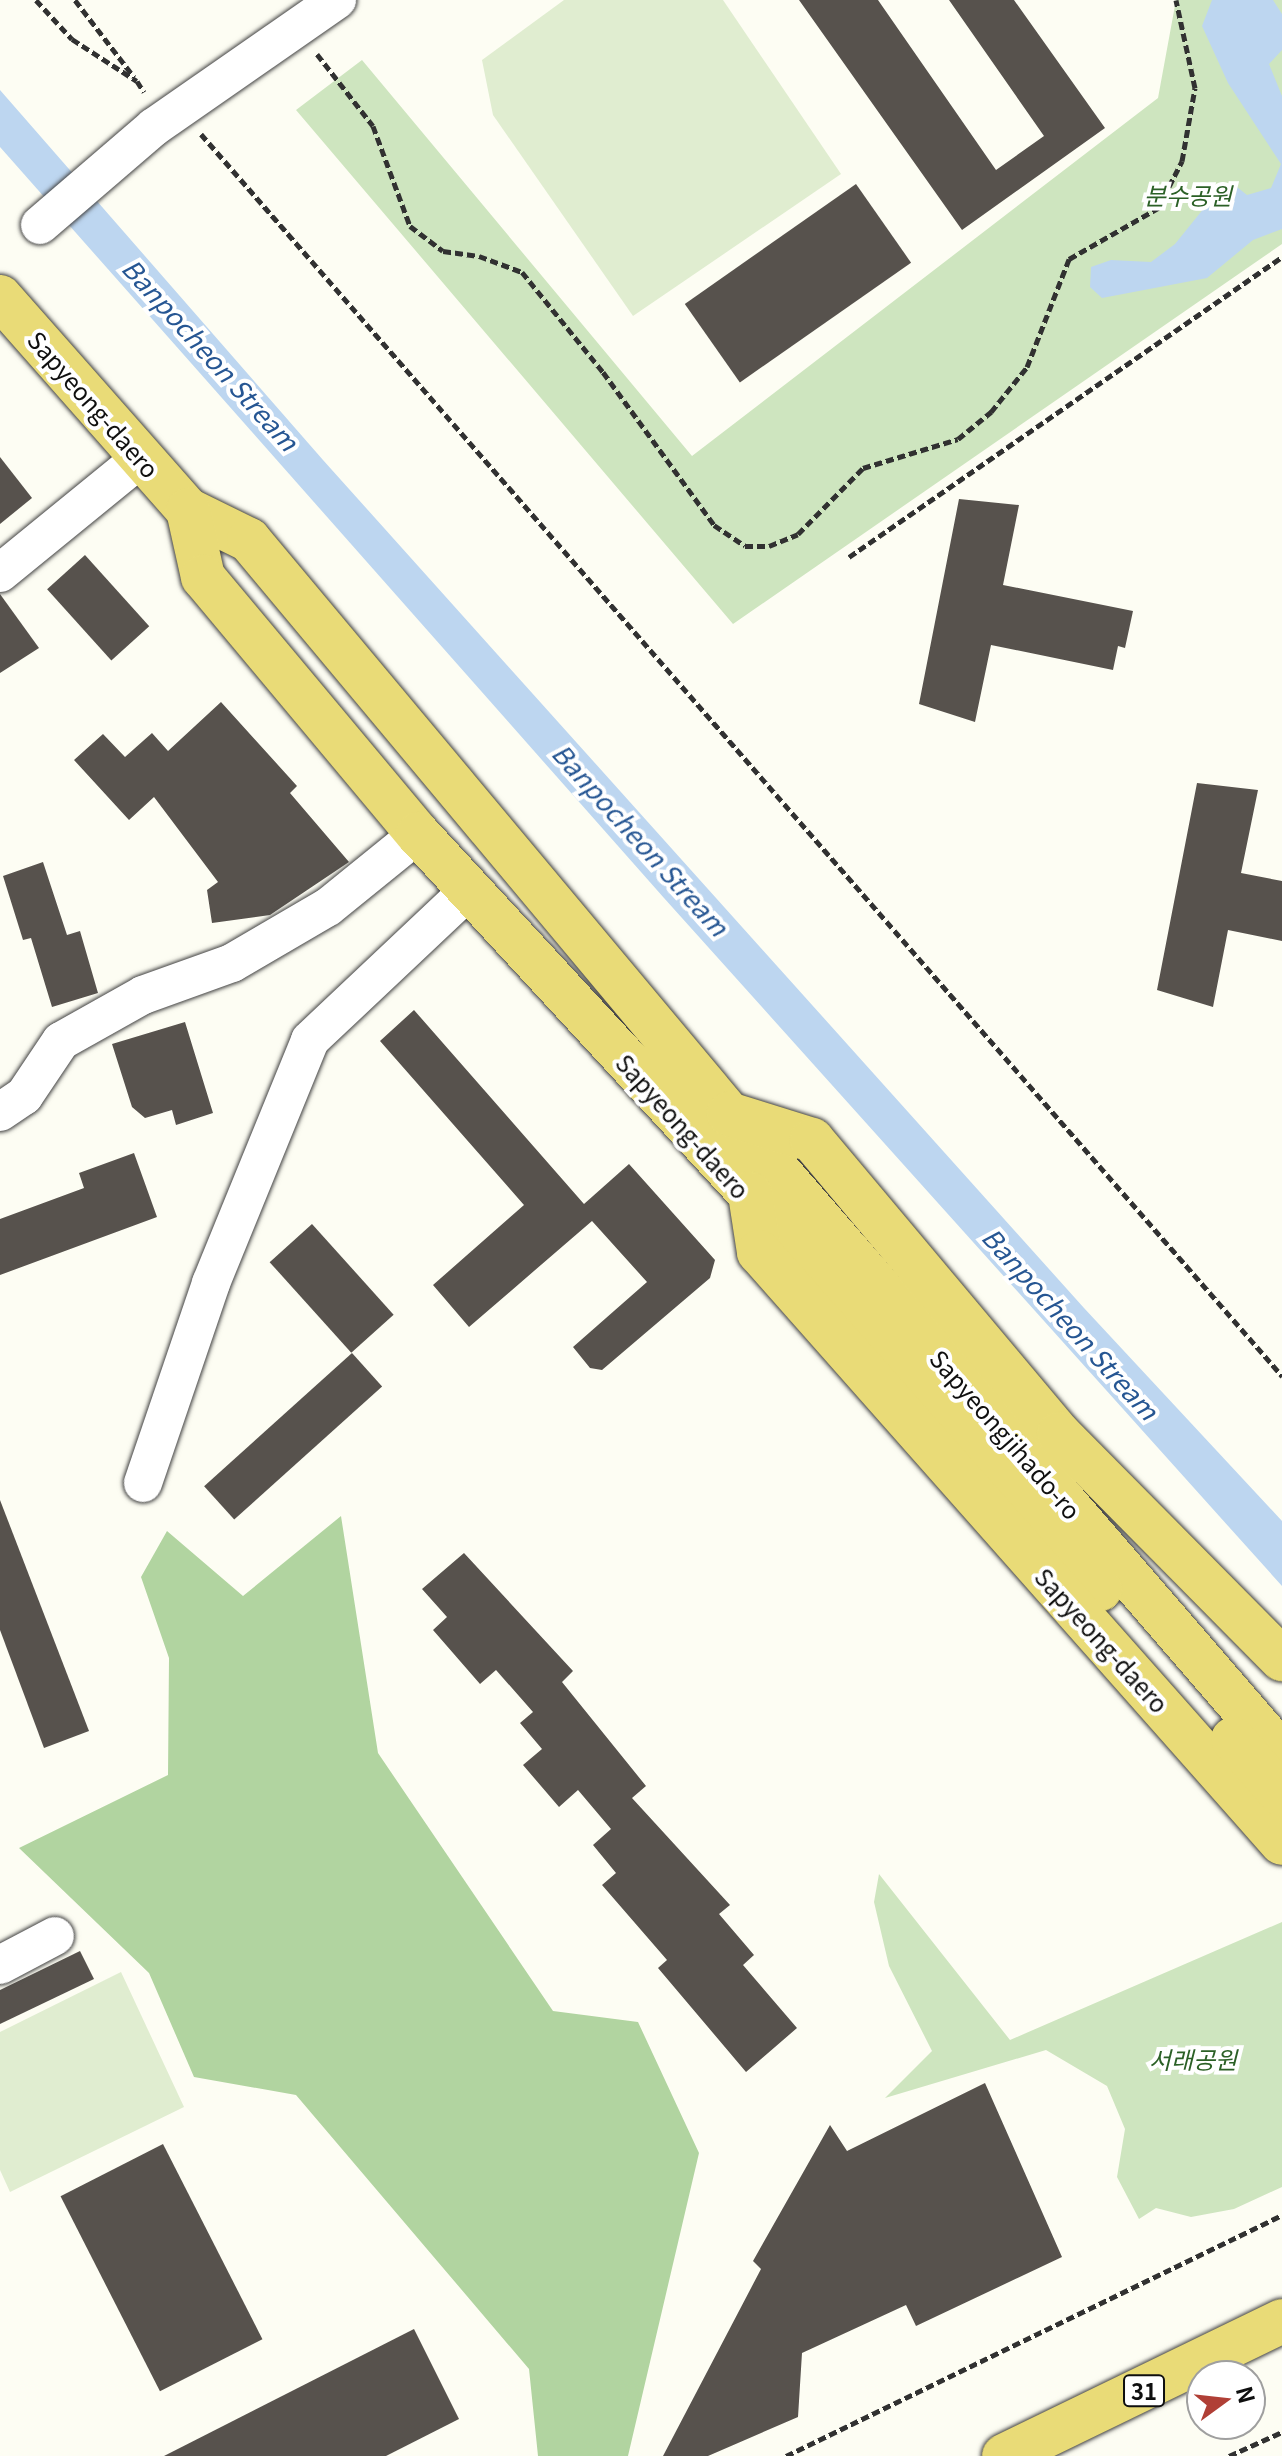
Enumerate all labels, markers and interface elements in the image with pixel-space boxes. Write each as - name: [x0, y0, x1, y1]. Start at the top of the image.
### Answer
- park label: 분수공원: [1144, 181, 1232, 209]
- water label: Banpocheon Stream: [117, 252, 305, 456]
- street label: Sapyeong-daero: [23, 325, 165, 483]
- water label: Banpocheon Stream: [547, 737, 735, 941]
- street label: Sapyeong-daero: [611, 1048, 755, 1204]
- water label: Banpocheon Stream: [977, 1221, 1165, 1425]
- street label: Sapyeongjihado-ro: [925, 1344, 1087, 1524]
- street label: Sapyeong-daero: [1030, 1562, 1174, 1718]
- park label: 서래공원: [1149, 2045, 1237, 2073]
- north arrow: [1186, 2360, 1266, 2440]
- road number: 31: [1122, 2373, 1166, 2409]
- text: N: [1230, 2382, 1265, 2406]

